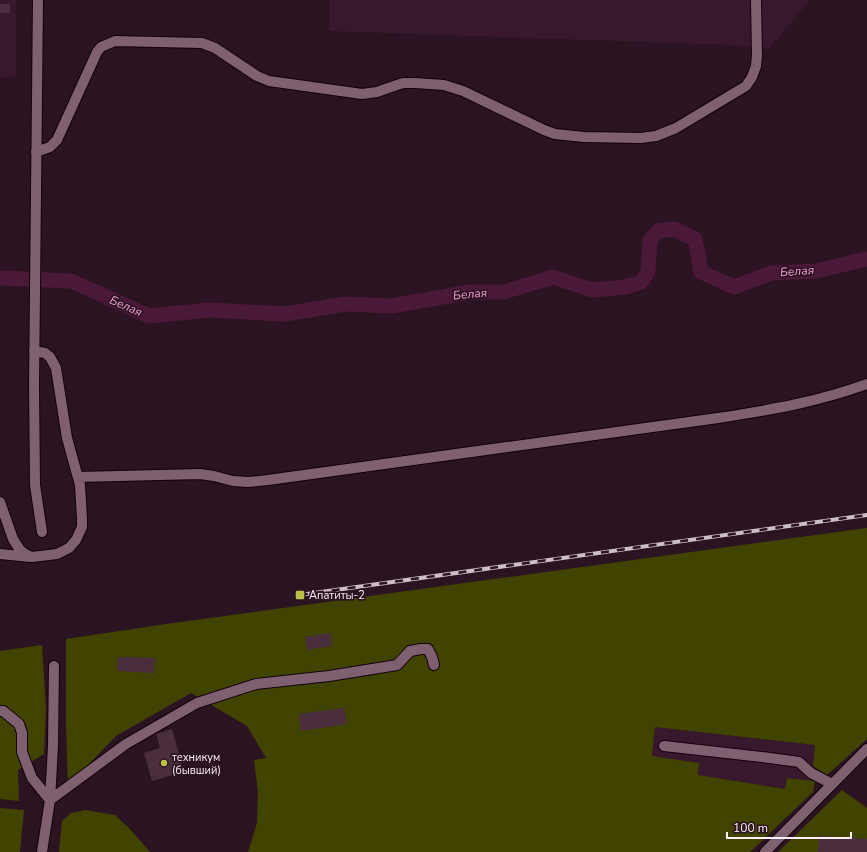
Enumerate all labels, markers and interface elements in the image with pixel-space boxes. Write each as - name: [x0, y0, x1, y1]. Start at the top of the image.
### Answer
- water label: Белая: [779, 262, 815, 280]
- water label: Белая: [452, 285, 488, 303]
- water label: Белая: [107, 292, 145, 320]
- place label: Апатиты-2: [309, 588, 365, 603]
- marker: Апатиты-2: [294, 589, 306, 601]
- place label: техникум (бывший): [172, 750, 221, 778]
- marker: техникум (бывший): [159, 758, 169, 768]
- scale bar: [727, 814, 851, 840]
- text: 100 m: [733, 820, 768, 836]

